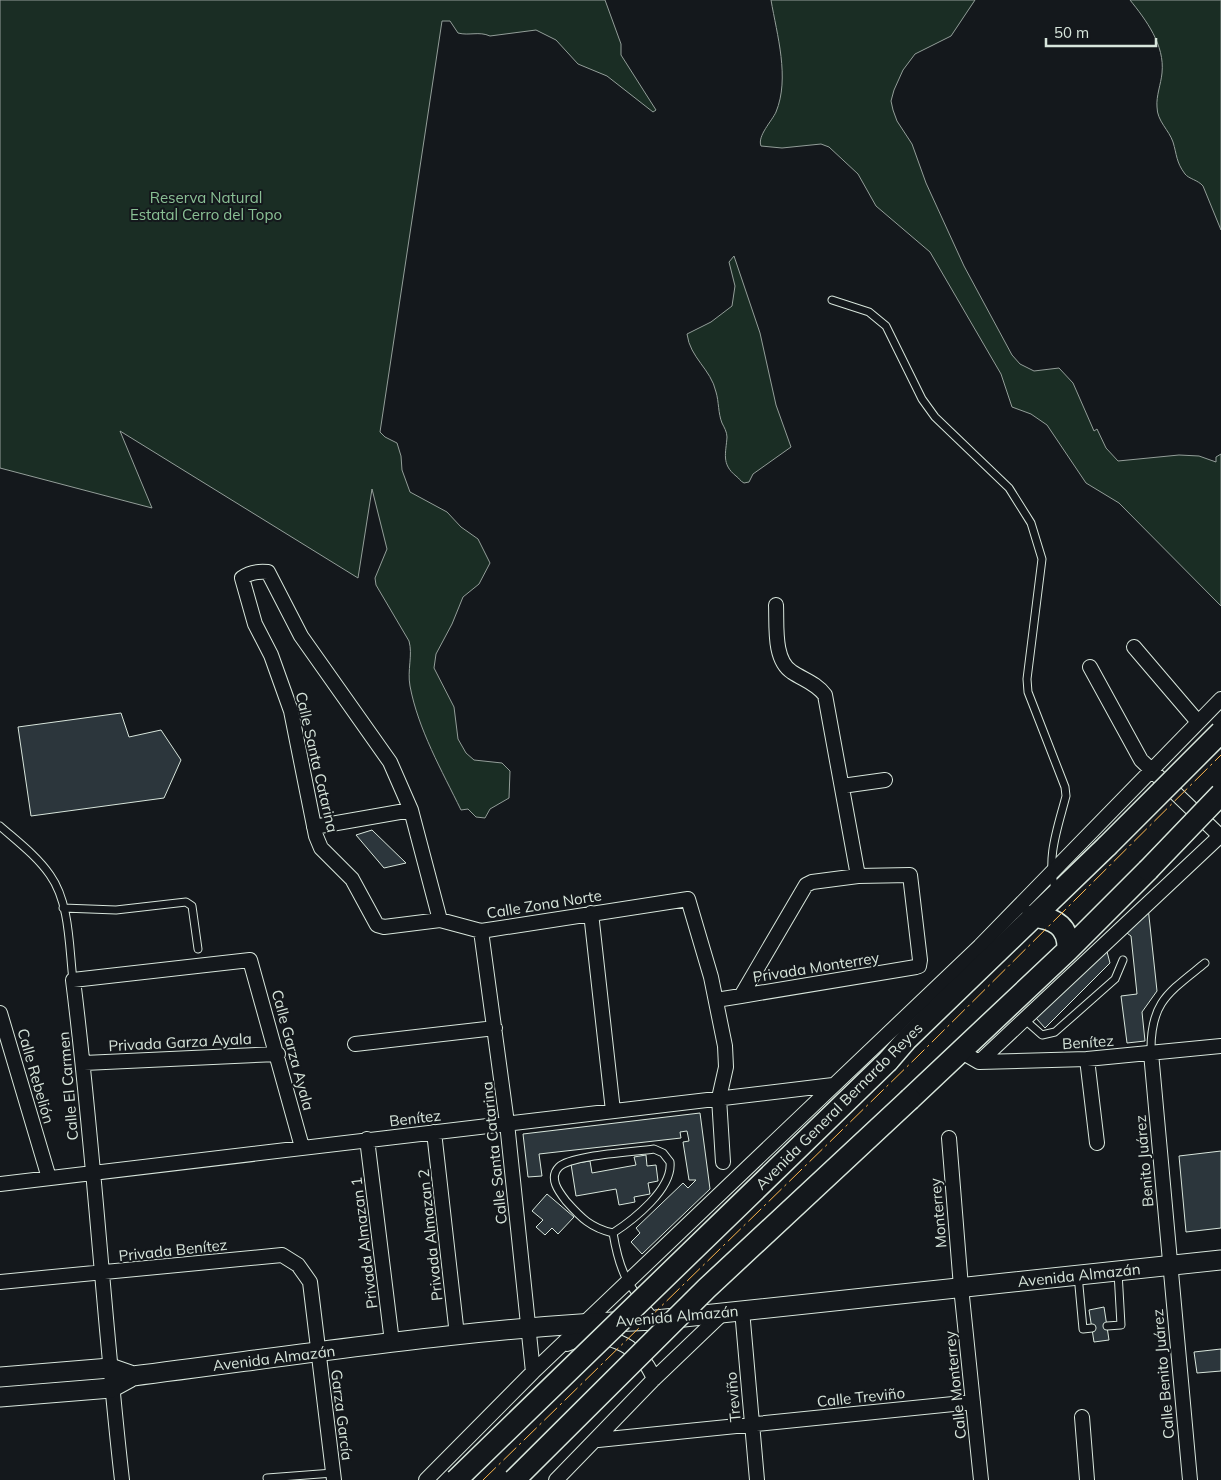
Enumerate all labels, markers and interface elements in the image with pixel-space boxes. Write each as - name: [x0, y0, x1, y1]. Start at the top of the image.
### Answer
- scale bar: [1046, 15, 1156, 47]
- text: 50 m: [1054, 23, 1089, 42]
- park label: Reserva Natural Estatal Cerro del Topo: [130, 188, 282, 224]
- street label: Calle Santa Catarina: [292, 690, 342, 834]
- street label: Calle Zona Norte: [485, 886, 603, 922]
- street label: Privada Monterrey: [751, 948, 881, 986]
- street label: Calle Garza Ayala: [268, 988, 318, 1112]
- street label: Avenida General Bernardo Reyes: [751, 1018, 927, 1194]
- street label: Calle Rebelión: [13, 1026, 59, 1126]
- street label: Privada Garza Ayala: [108, 1029, 252, 1055]
- street label: Calle El Carmen: [54, 1031, 82, 1141]
- street label: Benítez: [1061, 1031, 1115, 1053]
- street label: Calle Santa Catarina: [477, 1081, 511, 1225]
- street label: Benítez: [388, 1105, 442, 1131]
- street label: Benito Juárez: [1130, 1114, 1157, 1208]
- street label: Privada Almazan 2: [414, 1168, 446, 1302]
- street label: Privada Almazan 1: [346, 1176, 382, 1310]
- street label: Monterrey: [925, 1177, 951, 1249]
- street label: Privada Benítez: [118, 1235, 228, 1265]
- street label: Avenida Almazán: [1017, 1259, 1141, 1291]
- street label: Avenida Almazán: [615, 1301, 739, 1331]
- street label: Calle Benito Juárez: [1148, 1308, 1178, 1440]
- street label: Calle Monterrey: [940, 1330, 970, 1440]
- street label: Avenida Almazán: [212, 1341, 336, 1375]
- street label: Garza García: [327, 1368, 357, 1462]
- street label: Treviño: [721, 1371, 745, 1423]
- street label: Calle Treviño: [816, 1383, 906, 1411]

